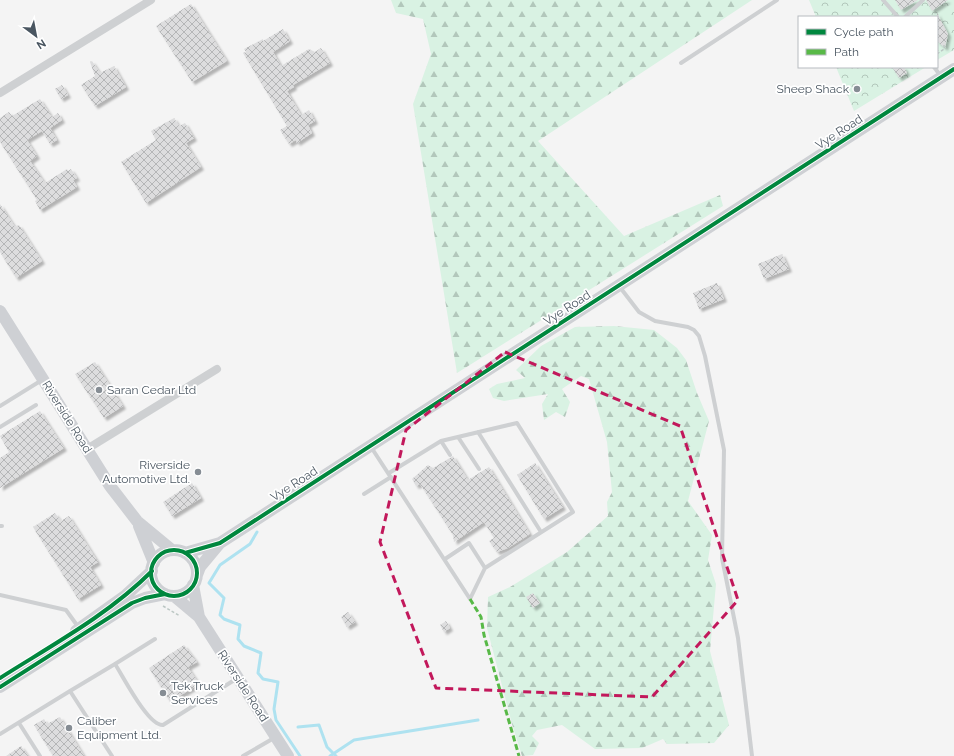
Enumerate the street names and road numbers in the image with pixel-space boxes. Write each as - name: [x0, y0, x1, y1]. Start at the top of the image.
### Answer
- street label: Vye Road: [813, 112, 865, 152]
- street label: Vye Road: [541, 288, 593, 328]
- street label: Riverside Road: [39, 378, 95, 456]
- street label: Vye Road: [268, 464, 320, 504]
- street label: Riverside Road: [215, 648, 271, 724]

